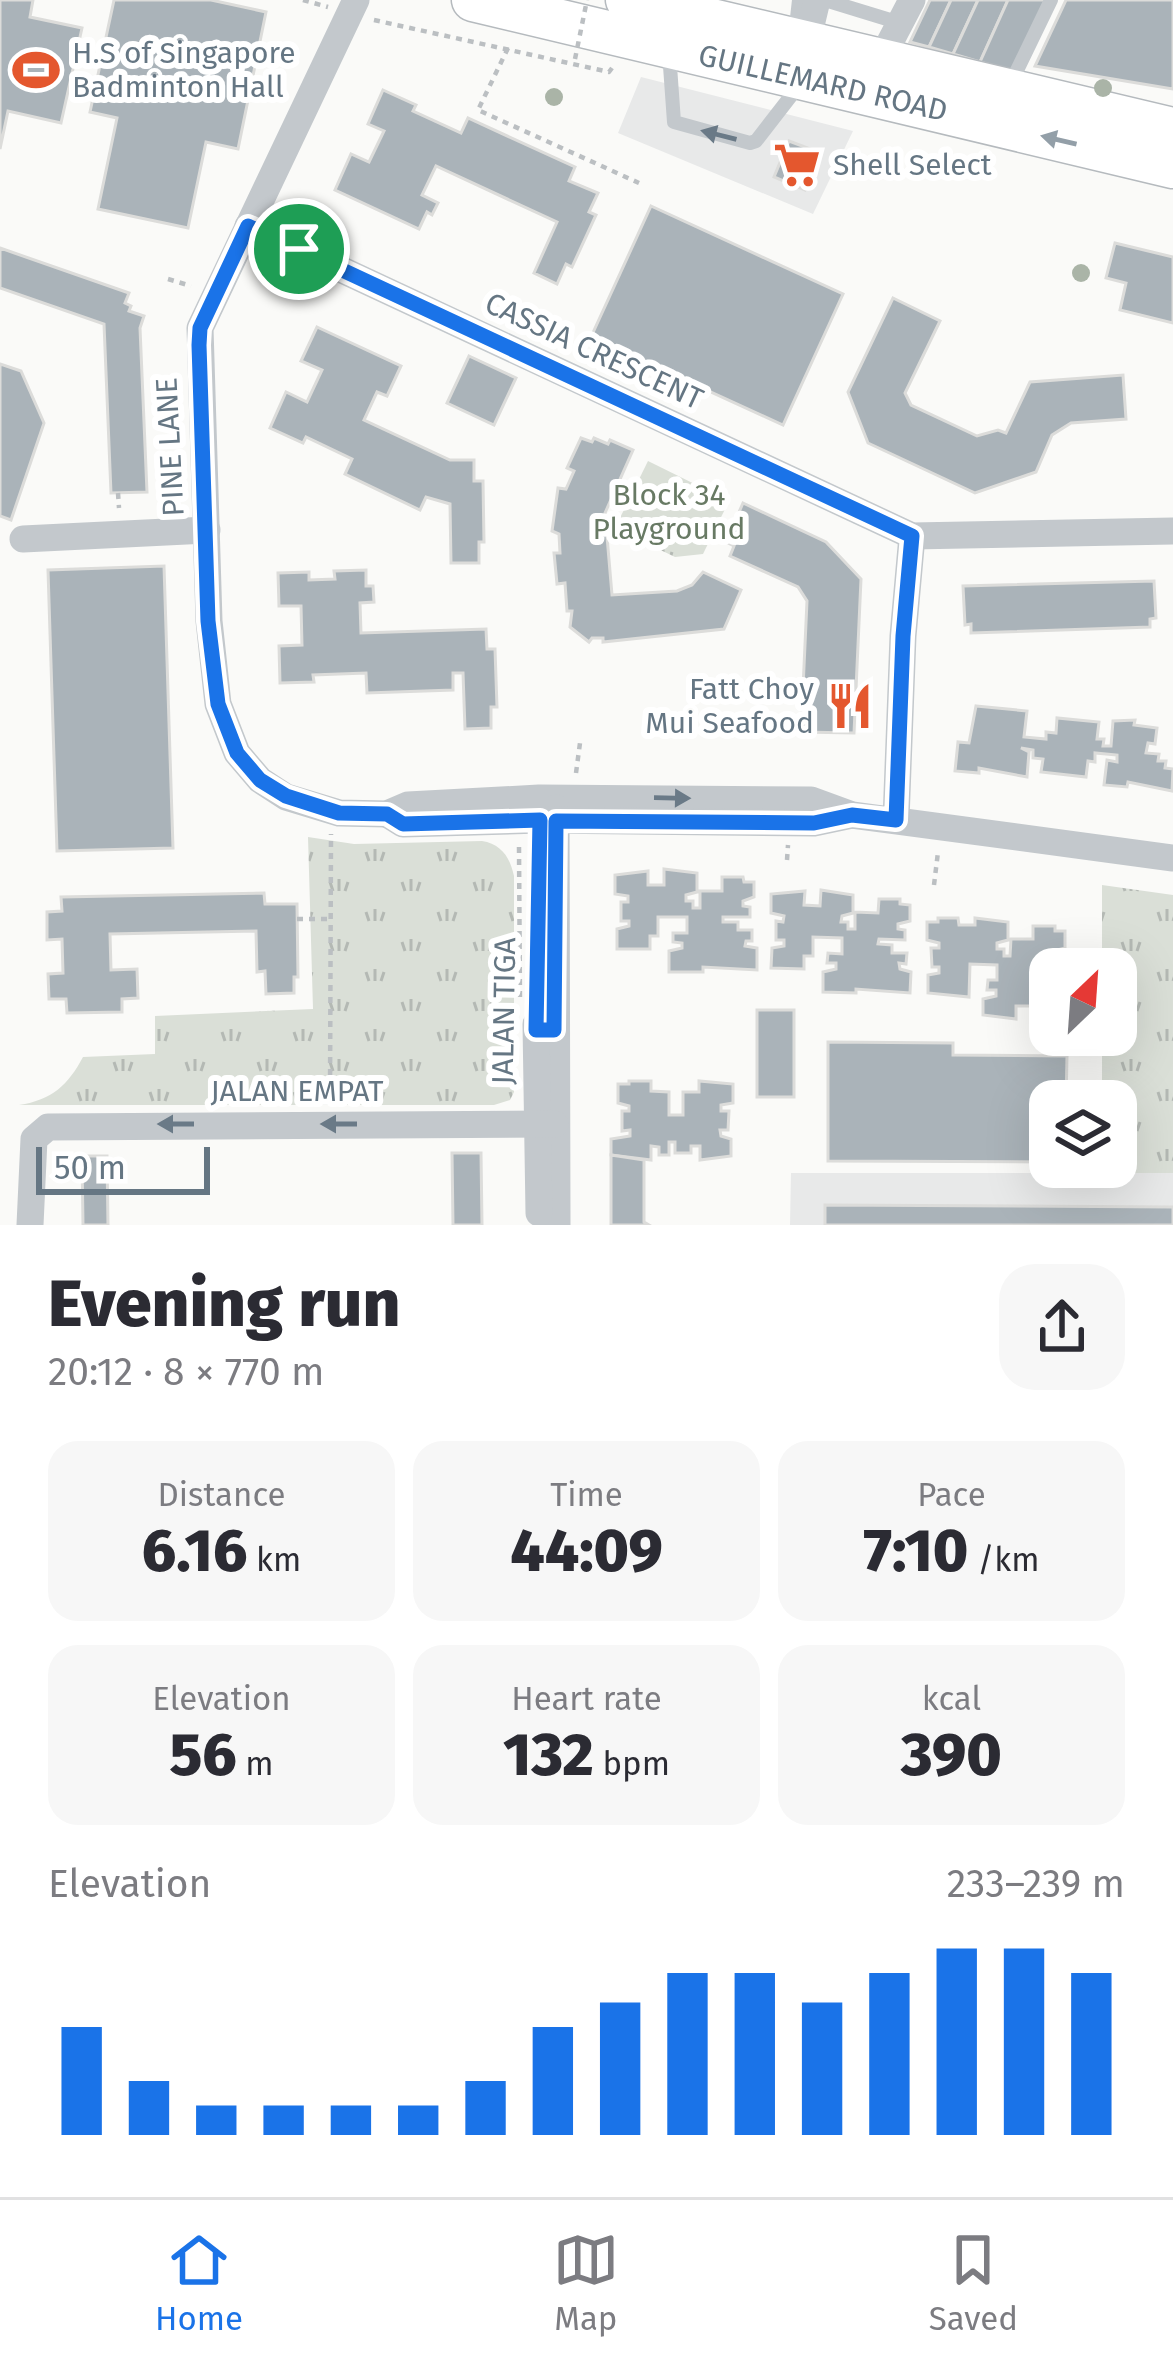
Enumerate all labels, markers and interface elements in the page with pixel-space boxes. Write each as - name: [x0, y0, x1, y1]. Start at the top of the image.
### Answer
- place label: H.S of Singapore Badminton Hall: [72, 35, 296, 105]
- street label: GUILLEMARD ROAD: [695, 37, 951, 129]
- sports icon: H.S of Singapore Badminton Hall: [11, 45, 61, 95]
- one-way arrow: [700, 125, 737, 144]
- one-way arrow: [1040, 129, 1078, 148]
- supermarket icon: Shell Select: [772, 140, 822, 190]
- place label: Shell Select: [833, 147, 992, 183]
- pin: [248, 198, 350, 300]
- icon: arrive: [266, 216, 332, 282]
- street label: CASSIA CRESCENT: [479, 285, 709, 417]
- street label: PINE LANE: [148, 376, 192, 518]
- park label: Block 34 Playground: [592, 477, 746, 547]
- place label: Fatt Choy Mui Seafood: [645, 671, 814, 741]
- restaurant icon: Fatt Choy Mui Seafood: [825, 681, 875, 731]
- one-way arrow: [654, 788, 692, 807]
- street label: JALAN TIGA: [485, 936, 523, 1085]
- north arrow: [1029, 948, 1137, 1056]
- map controls: [1029, 948, 1137, 1188]
- street label: JALAN EMPAT: [210, 1073, 384, 1109]
- button: layers: [1029, 1080, 1137, 1188]
- one-way arrow: [156, 1114, 194, 1134]
- one-way arrow: [319, 1114, 357, 1134]
- scale bar: [36, 1141, 210, 1194]
- text: 50 m: [54, 1148, 126, 1188]
- text: Evening run: [48, 1264, 400, 1343]
- button: share: [999, 1264, 1125, 1390]
- text: 20:12 · 8 × 770 m: [48, 1349, 324, 1395]
- text: Distance: [157, 1475, 286, 1515]
- text: Time: [550, 1475, 623, 1515]
- text: Pace: [917, 1475, 986, 1515]
- text: 6.16: [142, 1515, 247, 1587]
- text: 44:09: [510, 1515, 663, 1587]
- text: 7:10: [863, 1515, 968, 1587]
- text: km: [247, 1540, 301, 1580]
- text: /km: [968, 1540, 1040, 1580]
- text: Elevation: [152, 1679, 291, 1719]
- text: Heart rate: [511, 1679, 662, 1719]
- text: kcal: [922, 1679, 981, 1719]
- text: 56: [169, 1719, 237, 1791]
- text: 132: [503, 1719, 594, 1791]
- text: 390: [901, 1719, 1002, 1791]
- text: m: [237, 1744, 274, 1784]
- text: bpm: [594, 1744, 670, 1784]
- text: Elevation: [48, 1861, 211, 1907]
- text: 233–239 m: [947, 1861, 1125, 1907]
- tab: Home: [155, 2227, 243, 2339]
- tab: Map: [553, 2227, 619, 2339]
- tab: Saved: [929, 2227, 1018, 2339]

